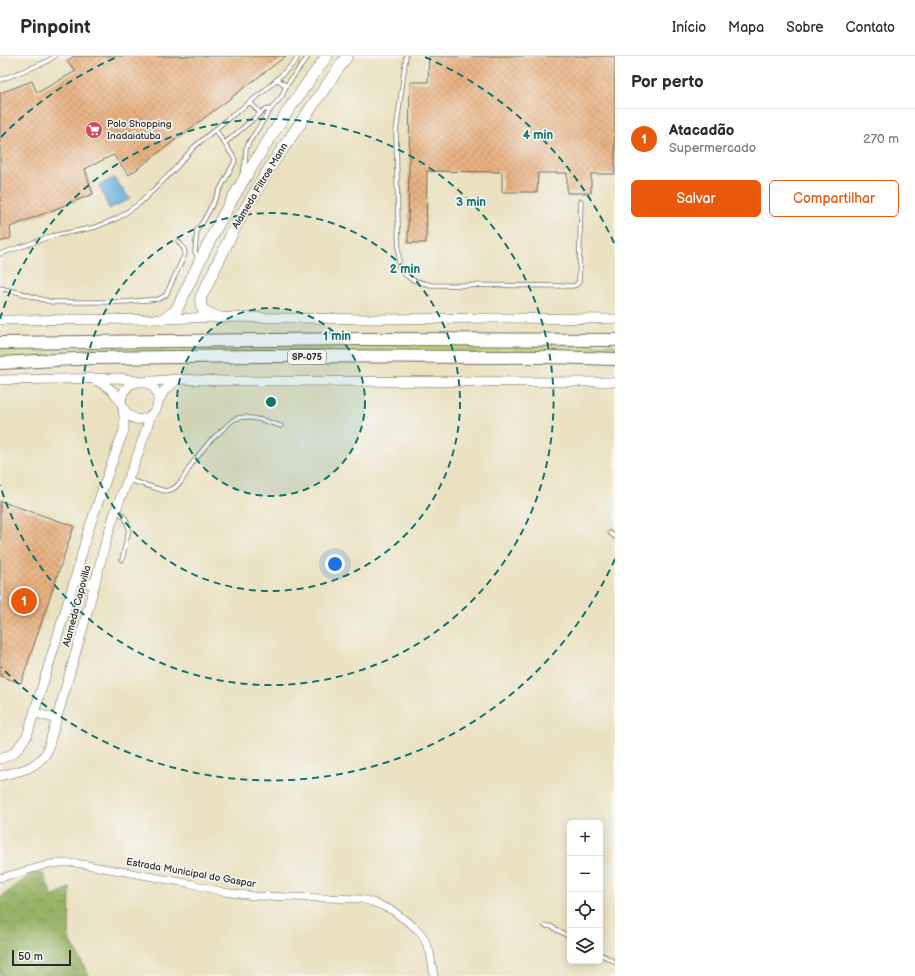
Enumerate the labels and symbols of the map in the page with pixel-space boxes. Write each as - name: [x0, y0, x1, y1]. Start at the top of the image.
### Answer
- place label: Polo Shopping Inadaiatuba: [107, 118, 172, 142]
- supermarket icon: Polo Shopping Inadaiatuba: [84, 120, 104, 140]
- text: 4 min: [523, 128, 553, 143]
- street label: Alameda Filtros Mann: [230, 141, 291, 231]
- text: 3 min: [456, 195, 486, 210]
- text: 2 min: [390, 262, 420, 277]
- text: 1 min: [323, 329, 351, 344]
- road number: SP-075: [288, 350, 326, 364]
- centre of rings: [264, 395, 278, 409]
- your location: [325, 554, 345, 574]
- street label: Alameda Capovilla: [60, 564, 94, 648]
- pin: 1: [11, 586, 37, 616]
- street label: Estrada Municipal do Gaspar: [125, 856, 257, 890]
- scale bar: [12, 948, 71, 967]

